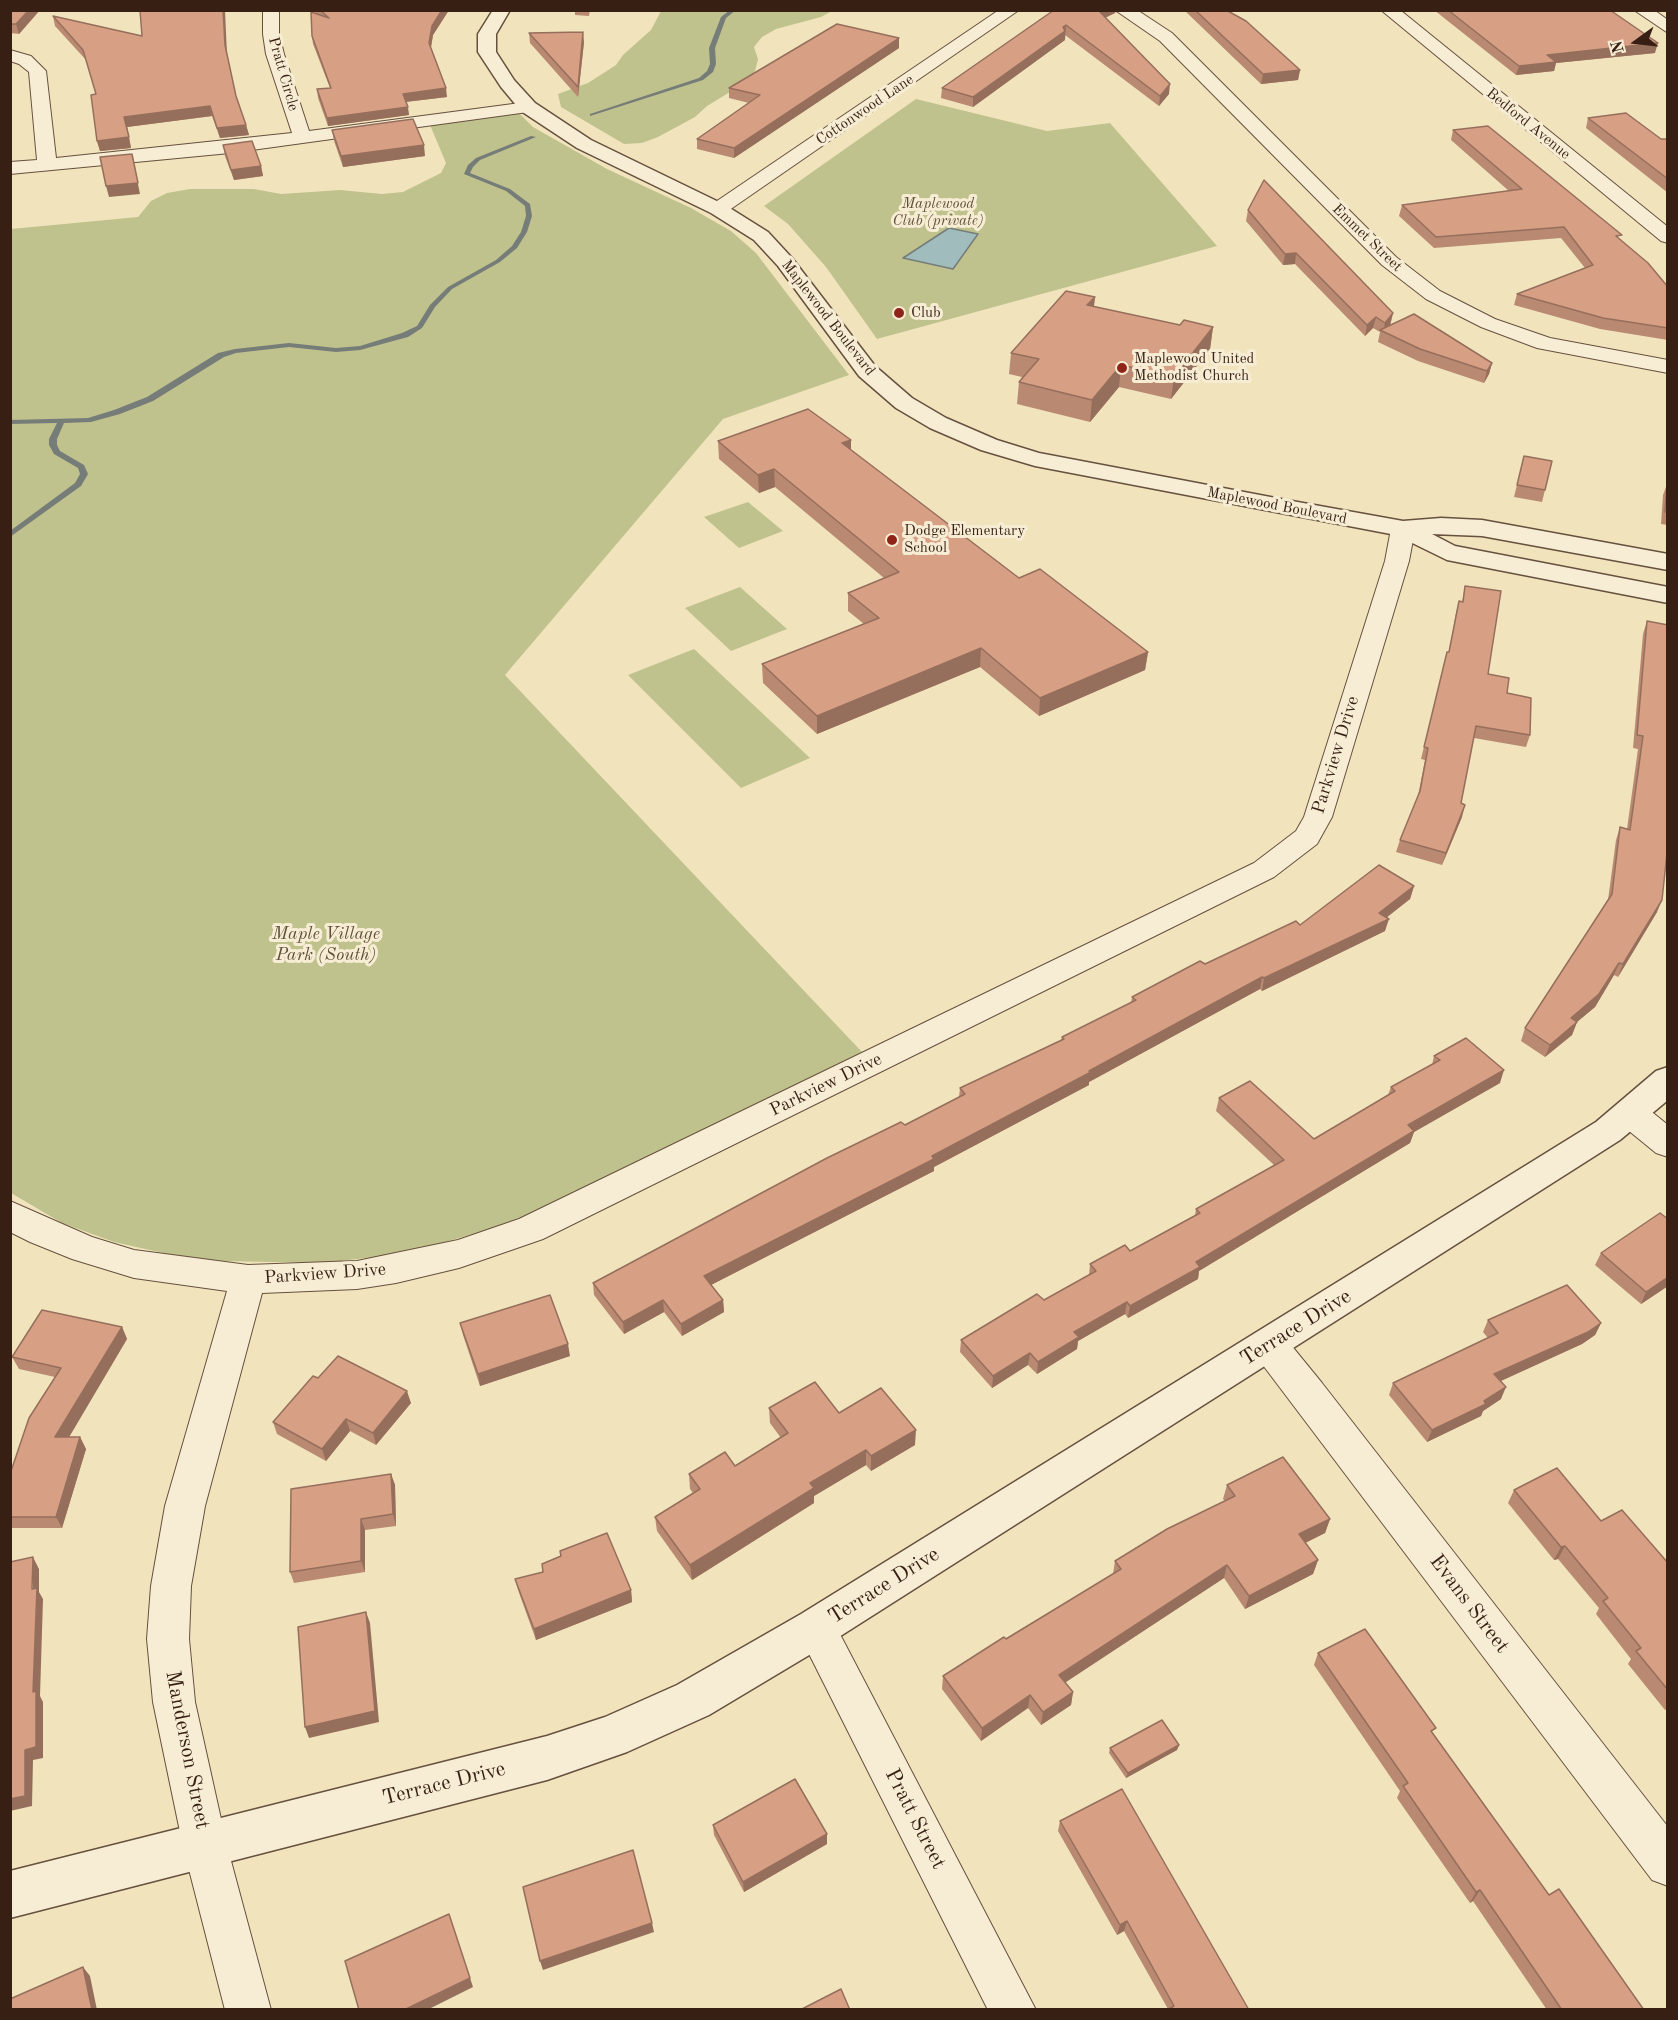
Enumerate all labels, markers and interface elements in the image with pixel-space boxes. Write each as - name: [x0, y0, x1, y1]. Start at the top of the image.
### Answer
- north arrow: [1606, 12, 1666, 72]
- street label: Pratt Circle: [264, 35, 302, 113]
- text: N: [1609, 39, 1628, 55]
- street label: Cottonwood Lane: [813, 71, 917, 149]
- street label: Bedford Avenue: [1482, 85, 1574, 163]
- park label: Maplewood Club (private): [892, 195, 984, 230]
- street label: Emmet Street: [1328, 200, 1406, 276]
- street label: Maplewood Boulevard: [777, 256, 879, 380]
- place label: Club: [911, 304, 941, 322]
- marker: Club: [892, 306, 906, 320]
- place label: Maplewood United Methodist Church: [1134, 350, 1254, 385]
- marker: Maplewood United Methodist Church: [1115, 361, 1129, 375]
- street label: Maplewood Boulevard: [1206, 484, 1348, 528]
- place label: Dodge Elementary School: [904, 522, 1025, 557]
- marker: Dodge Elementary School: [885, 533, 899, 547]
- street label: Parkview Drive: [1308, 694, 1364, 816]
- park label: Maple Village Park (South): [272, 923, 380, 966]
- street label: Parkview Drive: [766, 1049, 886, 1121]
- street label: Parkview Drive: [263, 1259, 387, 1289]
- street label: Terrace Drive: [1236, 1284, 1356, 1372]
- street label: Terrace Drive: [824, 1542, 944, 1630]
- street label: Evans Street: [1424, 1550, 1514, 1658]
- street label: Manderson Street: [159, 1669, 215, 1831]
- street label: Terrace Drive: [380, 1757, 508, 1811]
- street label: Pratt Street: [879, 1764, 951, 1874]

